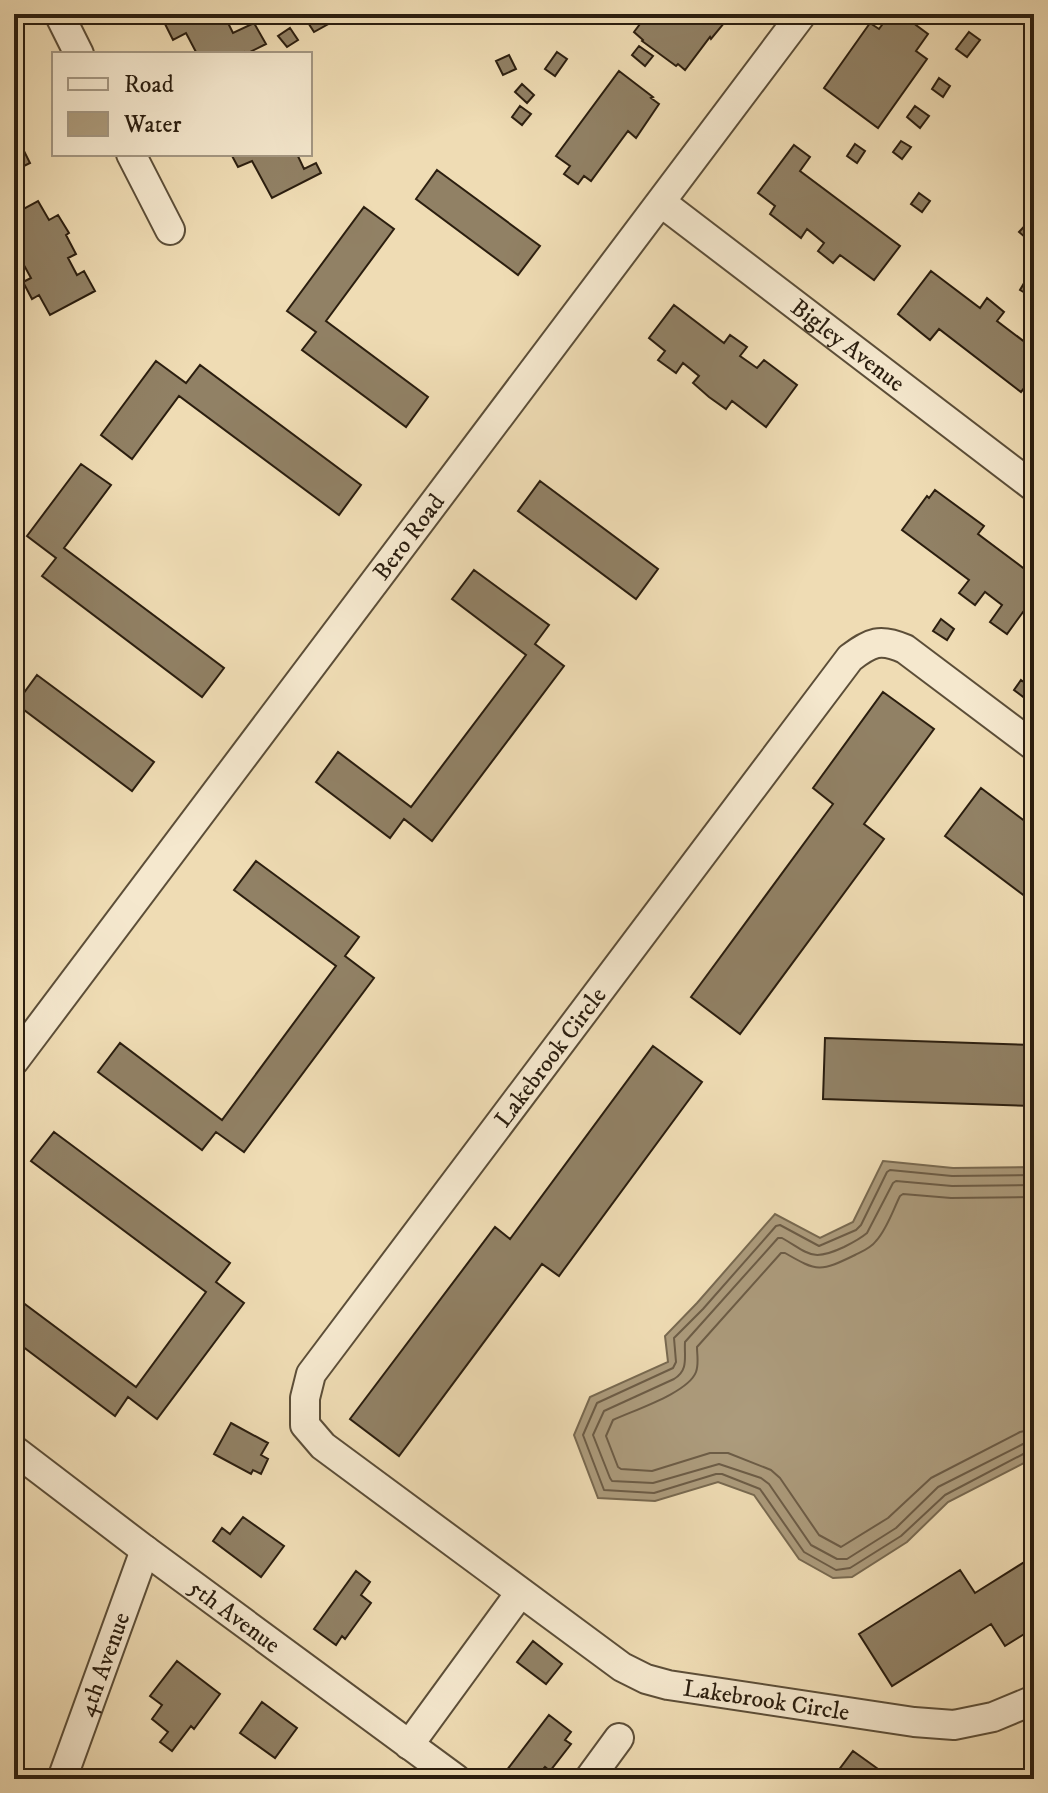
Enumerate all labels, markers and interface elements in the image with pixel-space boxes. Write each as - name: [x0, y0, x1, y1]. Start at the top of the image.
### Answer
- legend: [52, 52, 312, 156]
- text: Road: [124, 70, 174, 100]
- text: Water: [123, 110, 181, 140]
- street label: Bigley Avenue: [784, 293, 911, 399]
- street label: Bero Road: [367, 488, 452, 587]
- street label: Lakebrook Circle: [488, 982, 613, 1134]
- street label: 5th Avenue: [182, 1573, 286, 1660]
- street label: 4th Avenue: [72, 1608, 137, 1721]
- street label: Lakebrook Circle: [681, 1673, 852, 1728]

